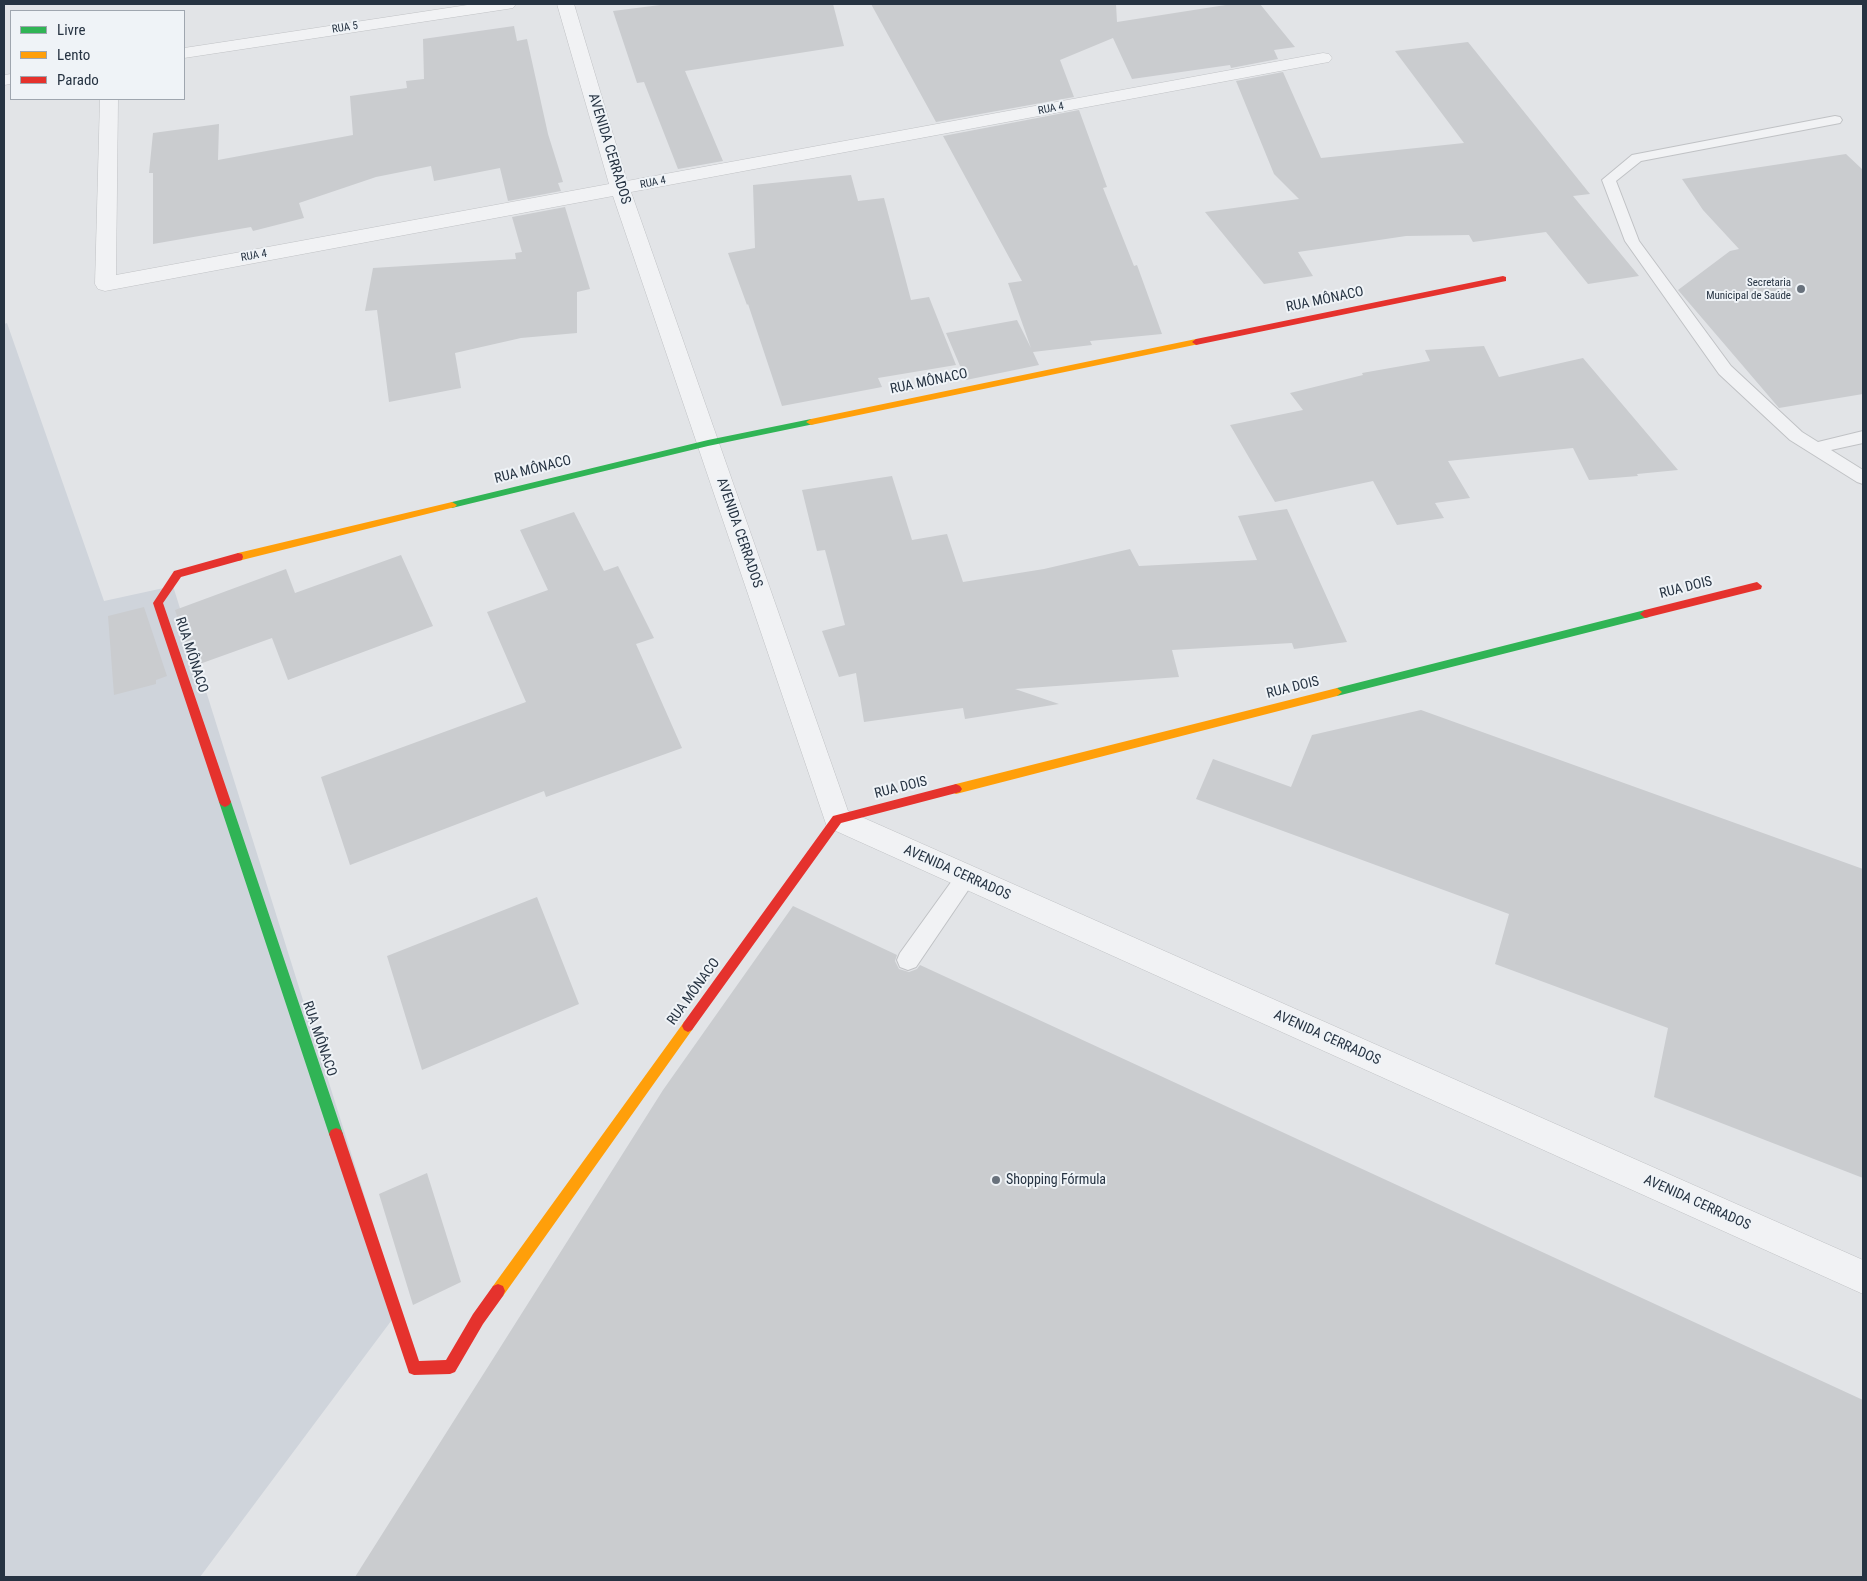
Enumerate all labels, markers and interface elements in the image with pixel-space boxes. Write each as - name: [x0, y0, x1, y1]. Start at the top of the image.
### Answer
- legend: [10, 10, 185, 100]
- street label: RUA 5: [331, 19, 359, 37]
- text: Livre: [57, 21, 85, 39]
- text: Lento: [57, 46, 90, 64]
- text: Parado: [57, 71, 99, 89]
- street label: AVENIDA CERRADOS: [584, 92, 634, 206]
- street label: RUA 4: [1037, 100, 1065, 118]
- street label: RUA 4: [639, 174, 667, 192]
- street label: RUA 4: [240, 247, 268, 265]
- place label: Secretaria Municipal de Saúde: [1706, 276, 1791, 302]
- marker: Secretaria Municipal de Saúde: [1795, 283, 1807, 295]
- street label: RUA MÔNACO: [1285, 284, 1365, 316]
- street label: RUA MÔNACO: [889, 366, 969, 398]
- street label: RUA MÔNACO: [493, 452, 573, 488]
- street label: AVENIDA CERRADOS: [712, 476, 766, 590]
- street label: RUA DOIS: [1658, 573, 1714, 603]
- street label: RUA MÔNACO: [171, 615, 211, 695]
- street label: RUA DOIS: [1265, 673, 1321, 703]
- street label: RUA DOIS: [873, 773, 929, 803]
- street label: AVENIDA CERRADOS: [901, 842, 1013, 904]
- street label: RUA MÔNACO: [664, 955, 724, 1029]
- street label: RUA MÔNACO: [298, 999, 340, 1079]
- street label: AVENIDA CERRADOS: [1271, 1007, 1383, 1069]
- place label: Shopping Fórmula: [1006, 1172, 1106, 1188]
- street label: AVENIDA CERRADOS: [1641, 1172, 1753, 1234]
- marker: Shopping Fórmula: [990, 1174, 1002, 1186]

